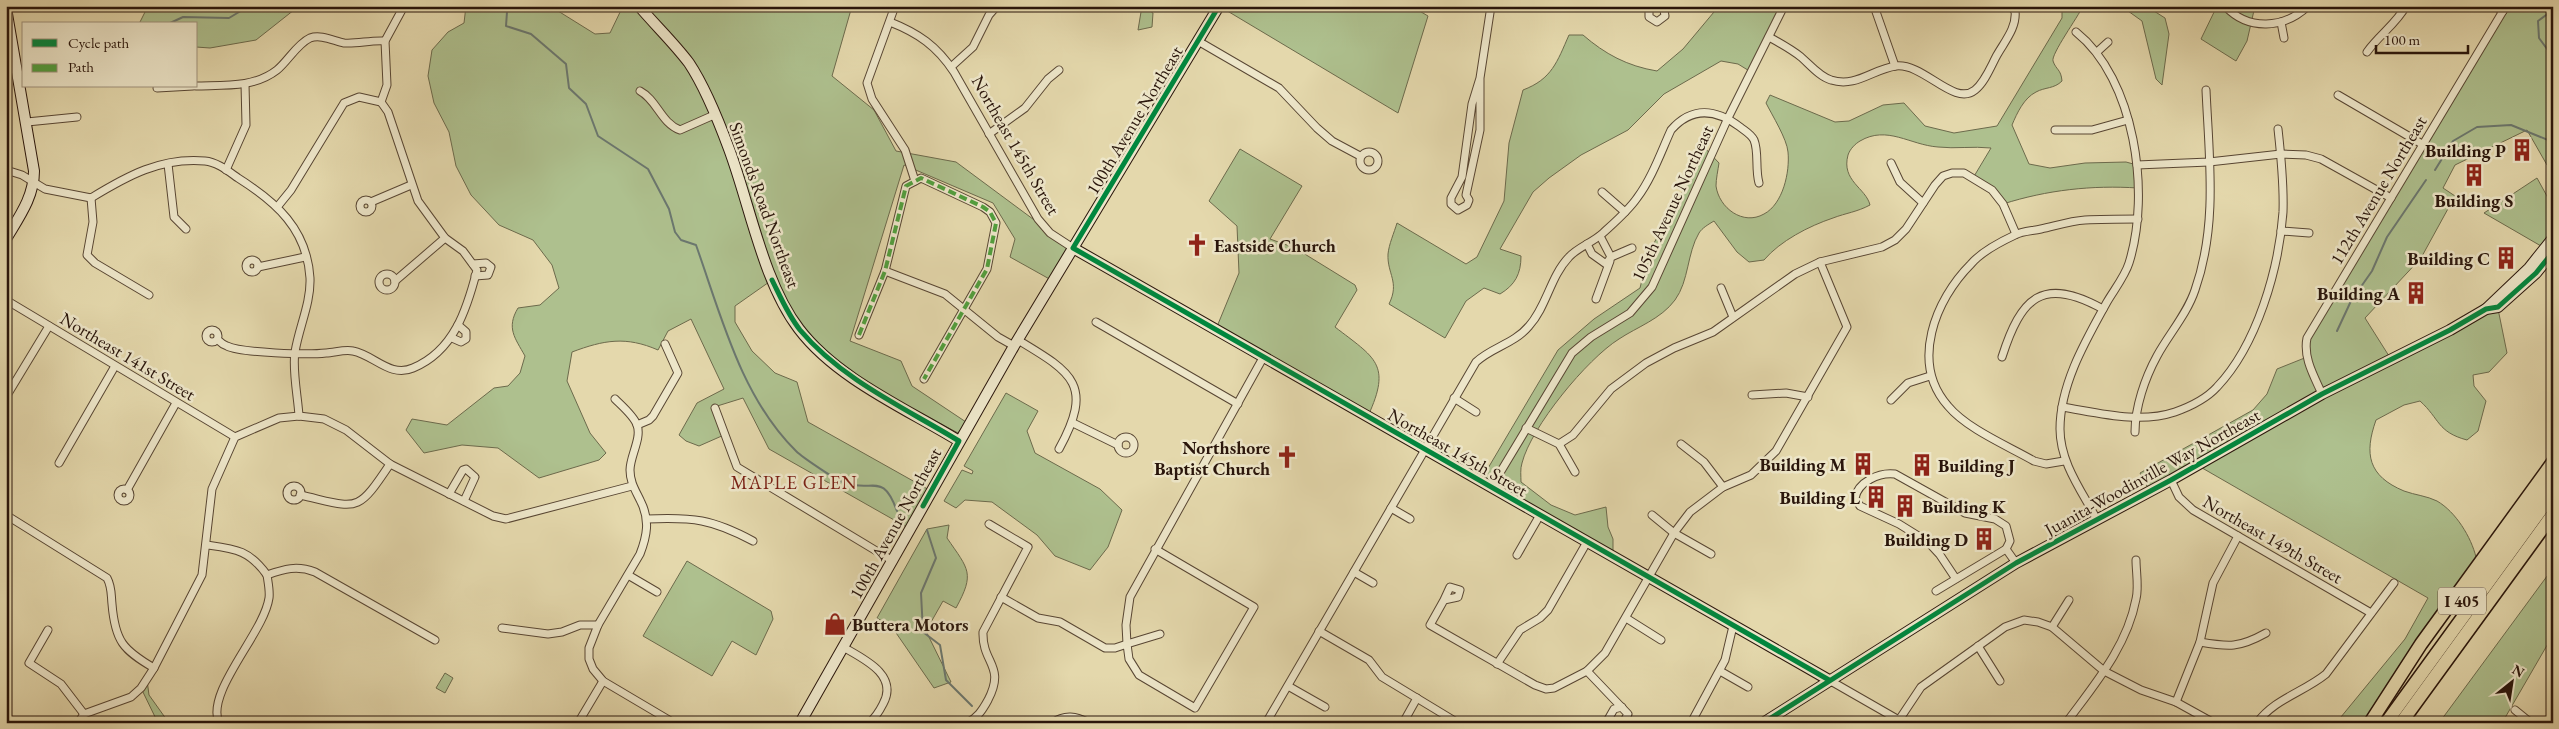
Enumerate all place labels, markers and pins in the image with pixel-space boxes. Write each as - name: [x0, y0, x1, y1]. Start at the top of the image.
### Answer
- building icon: Building P: [2509, 137, 2535, 163]
- place label: Building P: [2425, 139, 2506, 162]
- building icon: Building S: [2461, 162, 2487, 188]
- place label: Building S: [2435, 189, 2514, 212]
- church icon: Eastside Church: [1184, 232, 1210, 258]
- place label: Eastside Church: [1214, 234, 1336, 257]
- building icon: Building C: [2493, 245, 2519, 271]
- place label: Building C: [2407, 247, 2490, 270]
- building icon: Building A: [2403, 280, 2429, 306]
- place label: Building A: [2317, 282, 2401, 305]
- place label: Northshore Baptist Church: [1154, 436, 1270, 480]
- church icon: Northshore Baptist Church: [1274, 444, 1300, 470]
- building icon: Building M: [1850, 451, 1876, 477]
- building icon: Building J: [1909, 452, 1935, 478]
- place label: Building M: [1759, 453, 1846, 476]
- place label: Building J: [1938, 454, 2015, 477]
- building icon: Building L: [1863, 484, 1889, 510]
- place label: Building L: [1779, 486, 1860, 509]
- building icon: Building K: [1892, 493, 1918, 519]
- place label: Building K: [1922, 495, 2006, 518]
- building icon: Building D: [1971, 526, 1997, 552]
- place label: Building D: [1884, 528, 1968, 551]
- shop icon: Buttera Motors: [822, 611, 848, 637]
- place label: Buttera Motors: [852, 613, 969, 636]

